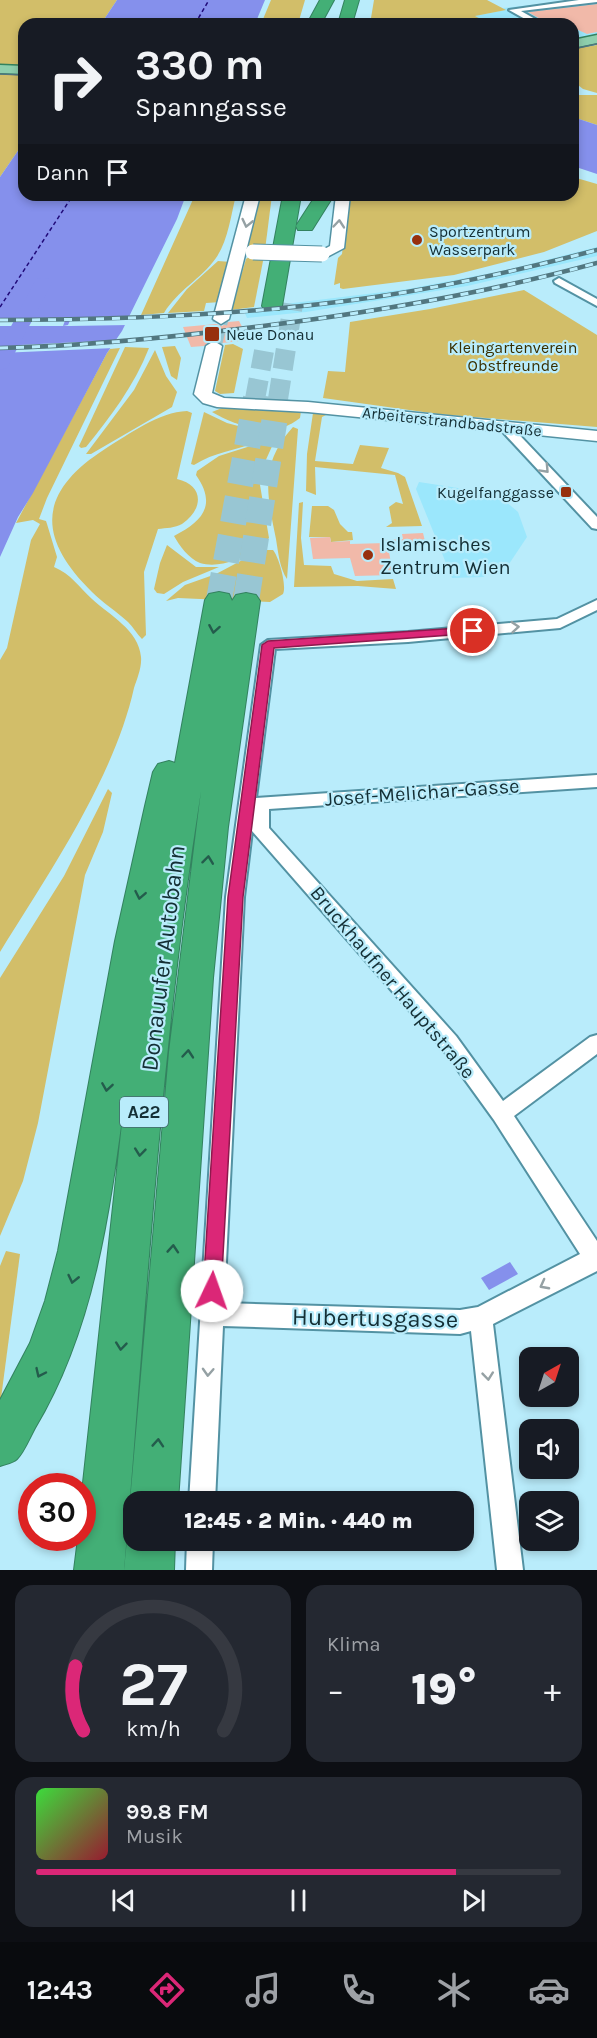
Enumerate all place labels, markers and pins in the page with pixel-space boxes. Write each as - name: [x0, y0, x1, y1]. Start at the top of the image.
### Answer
- place label: Sportzentrum Wasserpark: [429, 222, 531, 259]
- marker: Sportzentrum Wasserpark: [410, 233, 424, 247]
- marker: Neue Donau: [203, 325, 221, 343]
- place label: Neue Donau: [226, 325, 314, 344]
- place label: Kugelfanggasse: [437, 483, 554, 502]
- marker: Kugelfanggasse: [559, 485, 573, 499]
- place label: Islamisches Zentrum Wien: [380, 533, 511, 579]
- marker: Islamisches Zentrum Wien: [361, 548, 375, 562]
- pin: [447, 605, 498, 656]

